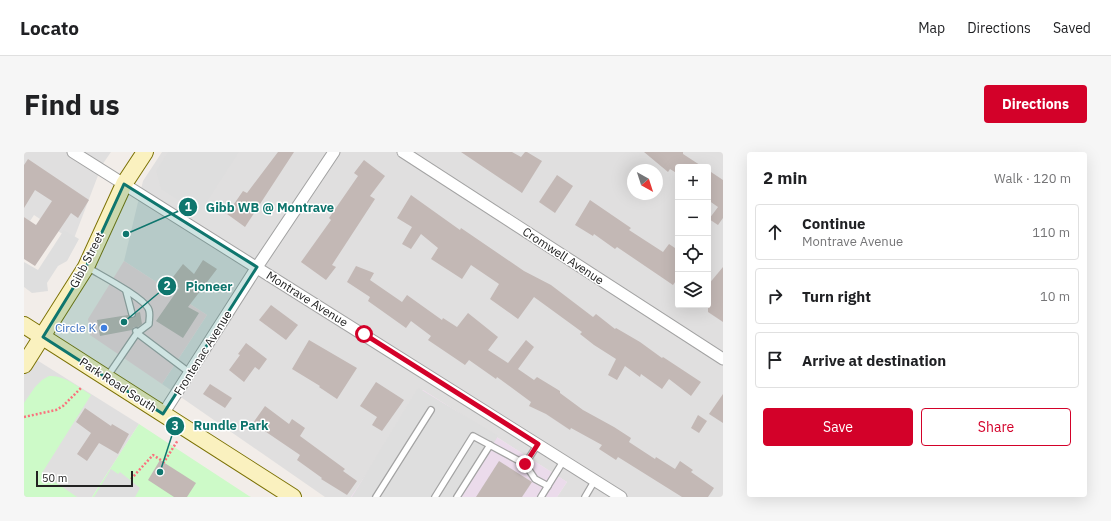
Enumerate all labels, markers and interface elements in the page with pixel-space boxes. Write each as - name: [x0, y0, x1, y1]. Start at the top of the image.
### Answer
- text: Locato: [20, 16, 79, 40]
- text: Map: [918, 19, 945, 37]
- text: Directions: [967, 19, 1031, 37]
- text: Saved: [1053, 19, 1091, 37]
- button: Directions: [984, 85, 1087, 123]
- text: Find us: [24, 86, 120, 123]
- north arrow: [627, 164, 663, 200]
- map controls: [675, 164, 711, 308]
- button: +: [675, 164, 711, 200]
- text: 2 min: [763, 167, 807, 189]
- text: Walk · 120 m: [994, 170, 1071, 187]
- callout: Gibb WB @ Montrave: [178, 195, 342, 220]
- text: 1: [184, 199, 192, 214]
- text: Gibb WB @ Montrave: [206, 199, 334, 216]
- button: −: [675, 200, 711, 236]
- text: Continue: [802, 214, 866, 233]
- icon: ahead: [764, 221, 786, 243]
- street label: Cromwell Avenue: [520, 224, 607, 288]
- text: 110 m: [1032, 224, 1070, 241]
- street label: Gibb Street: [66, 229, 107, 290]
- text: Montrave Avenue: [802, 233, 903, 250]
- button: locate: [675, 236, 711, 272]
- street label: Montrave Avenue: [264, 267, 351, 330]
- button: layers: [675, 272, 711, 308]
- callout: Pioneer: [157, 274, 240, 299]
- text: 2: [163, 278, 171, 293]
- text: Pioneer: [185, 278, 233, 295]
- icon: right: [764, 285, 786, 307]
- text: Turn right: [802, 287, 871, 306]
- text: 10 m: [1040, 288, 1070, 305]
- street label: Frontenac Avenue: [170, 307, 235, 398]
- place label: Circle K: [55, 320, 96, 335]
- marker: Circle K: [99, 323, 109, 333]
- route start: [355, 325, 373, 343]
- icon: arrive: [764, 349, 786, 371]
- text: Arrive at destination: [802, 351, 946, 370]
- street label: Park Road South: [77, 354, 160, 415]
- button: Save: [763, 408, 913, 446]
- button: Share: [921, 408, 1071, 446]
- callout: Rundle Park: [165, 413, 276, 438]
- text: Rundle Park: [194, 417, 269, 434]
- text: 3: [171, 418, 179, 433]
- route end: [516, 455, 534, 473]
- scale bar: [36, 469, 133, 488]
- text: 50 m: [42, 471, 67, 485]

